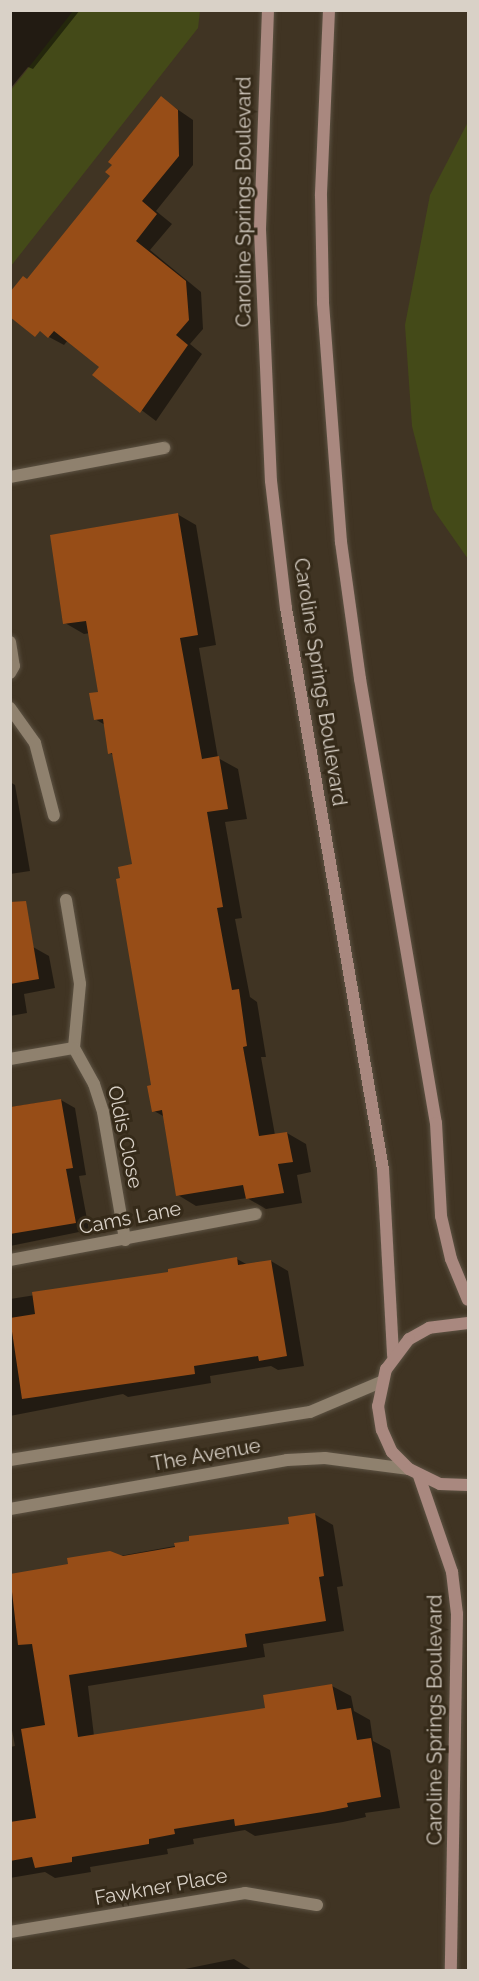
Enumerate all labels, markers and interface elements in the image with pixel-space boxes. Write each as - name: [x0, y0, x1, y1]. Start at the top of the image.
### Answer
- street label: Caroline Springs Boulevard: [232, 77, 256, 327]
- street label: Caroline Springs Boulevard: [289, 556, 351, 808]
- street label: Oldis Close: [102, 1083, 148, 1191]
- street label: Cams Lane: [77, 1196, 183, 1240]
- street label: The Avenue: [149, 1434, 263, 1476]
- street label: Caroline Springs Boulevard: [423, 1595, 447, 1845]
- street label: Fawkner Place: [93, 1863, 229, 1911]

